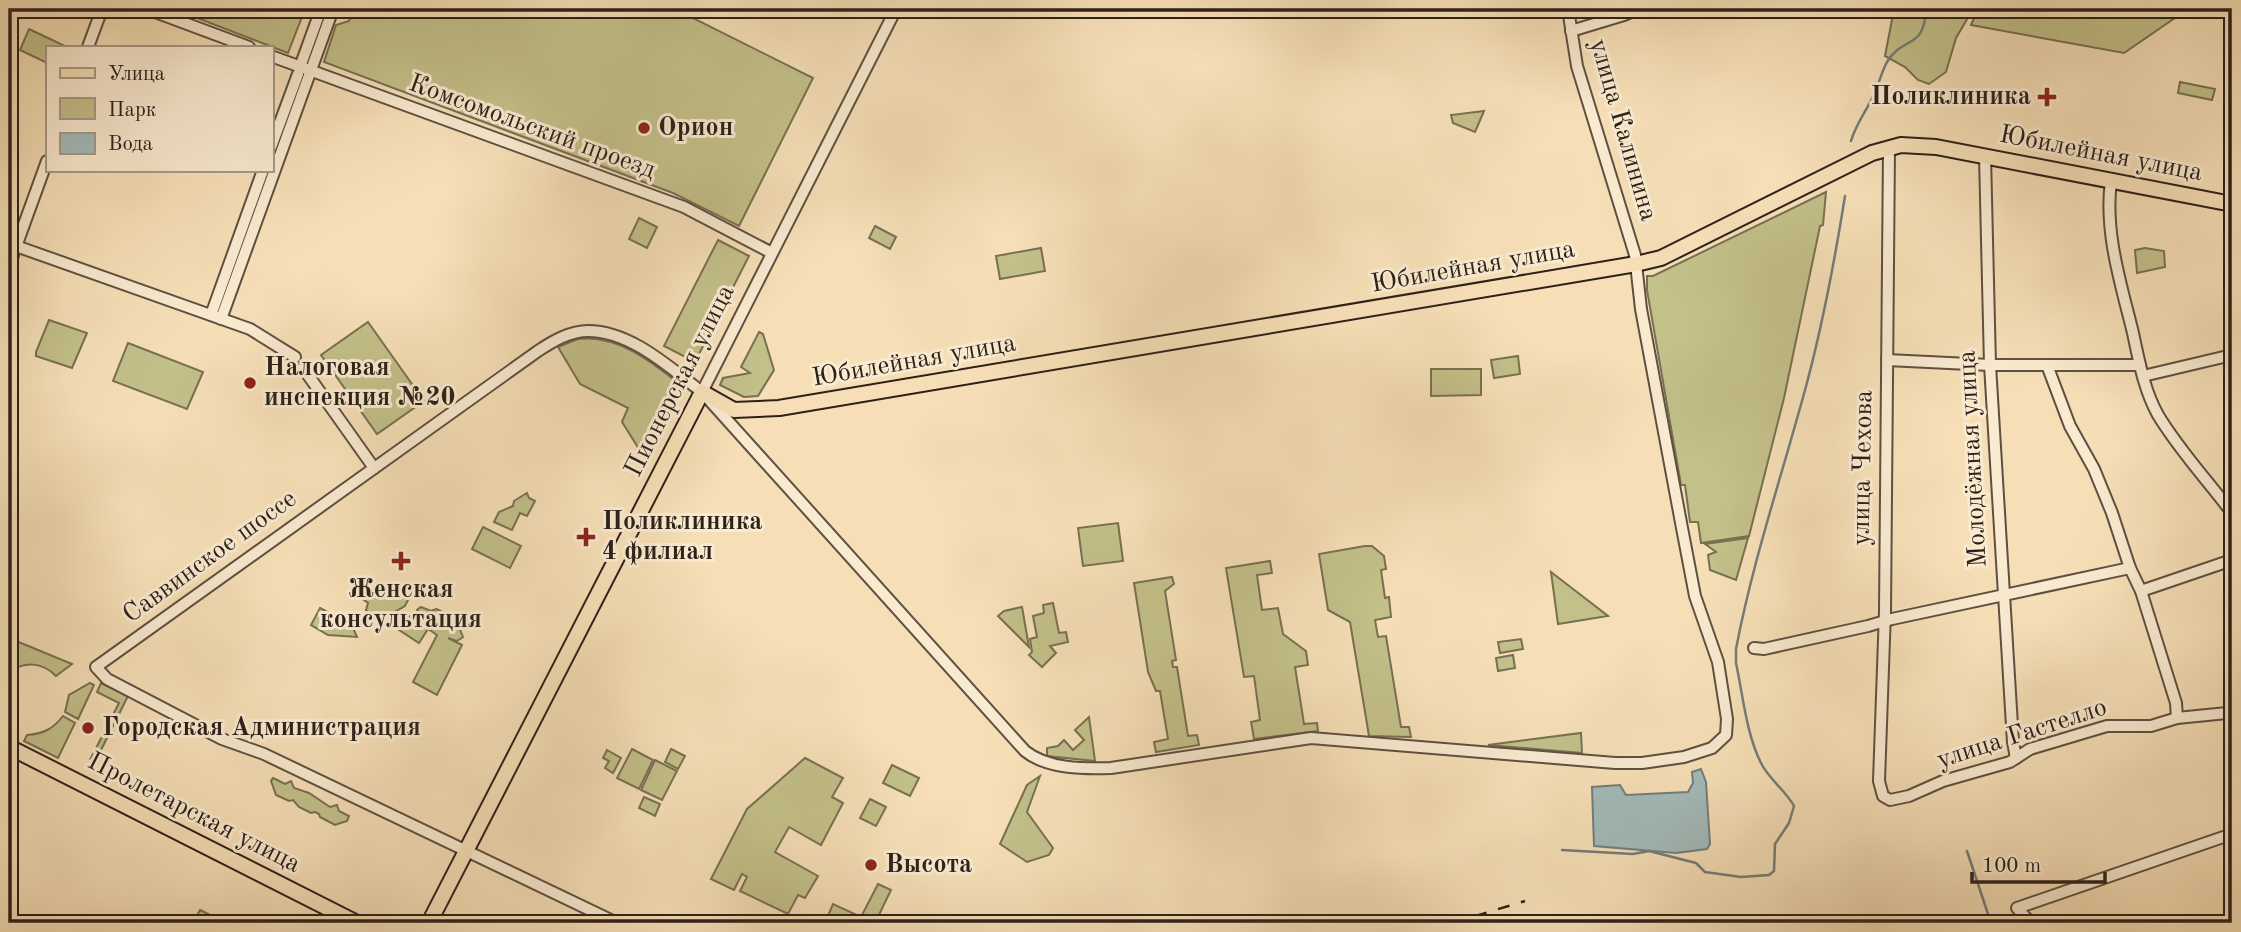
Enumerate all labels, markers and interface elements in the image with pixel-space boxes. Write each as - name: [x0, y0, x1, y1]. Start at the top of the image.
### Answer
- street label: улица Калинина: [1585, 36, 1661, 224]
- legend: [46, 46, 273, 172]
- text: Улица: [108, 64, 165, 85]
- street label: Комсомольский проезд: [405, 70, 659, 184]
- place label: Поликлиника: [1870, 84, 2031, 110]
- marker: Поликлиника: [2037, 87, 2057, 107]
- text: Парк: [108, 100, 157, 121]
- place label: Орион: [658, 115, 733, 141]
- marker: Орион: [636, 120, 652, 136]
- street label: Юбилейная улица: [1997, 122, 2205, 186]
- text: Вода: [108, 134, 153, 155]
- street label: Юбилейная улица: [1369, 236, 1577, 298]
- street label: Пионерская улица: [620, 281, 740, 481]
- street label: Юбилейная улица: [810, 330, 1018, 392]
- street label: Молодёжная улица: [1954, 349, 1992, 568]
- place label: Налоговая инспекция №20: [264, 355, 456, 411]
- marker: Налоговая инспекция №20: [242, 375, 258, 391]
- street label: улица Чехова: [1849, 390, 1877, 546]
- street label: Саввинское шоссе: [118, 486, 302, 628]
- place label: Поликлиника 4 филиал: [602, 509, 763, 566]
- marker: Поликлиника 4 филиал: [576, 527, 596, 547]
- marker: Женская консультация: [391, 551, 411, 571]
- place label: Женская консультация: [320, 577, 482, 633]
- street label: улица Гастелло: [1934, 694, 2110, 774]
- place label: Городская Администрация: [102, 715, 421, 741]
- marker: Городская Администрация: [80, 720, 96, 736]
- street label: Пролетарская улица: [83, 748, 305, 878]
- scale bar: [1972, 841, 2104, 885]
- place label: Высота: [885, 852, 972, 878]
- text: 100 m: [1982, 856, 2041, 877]
- marker: Высота: [863, 857, 879, 873]

